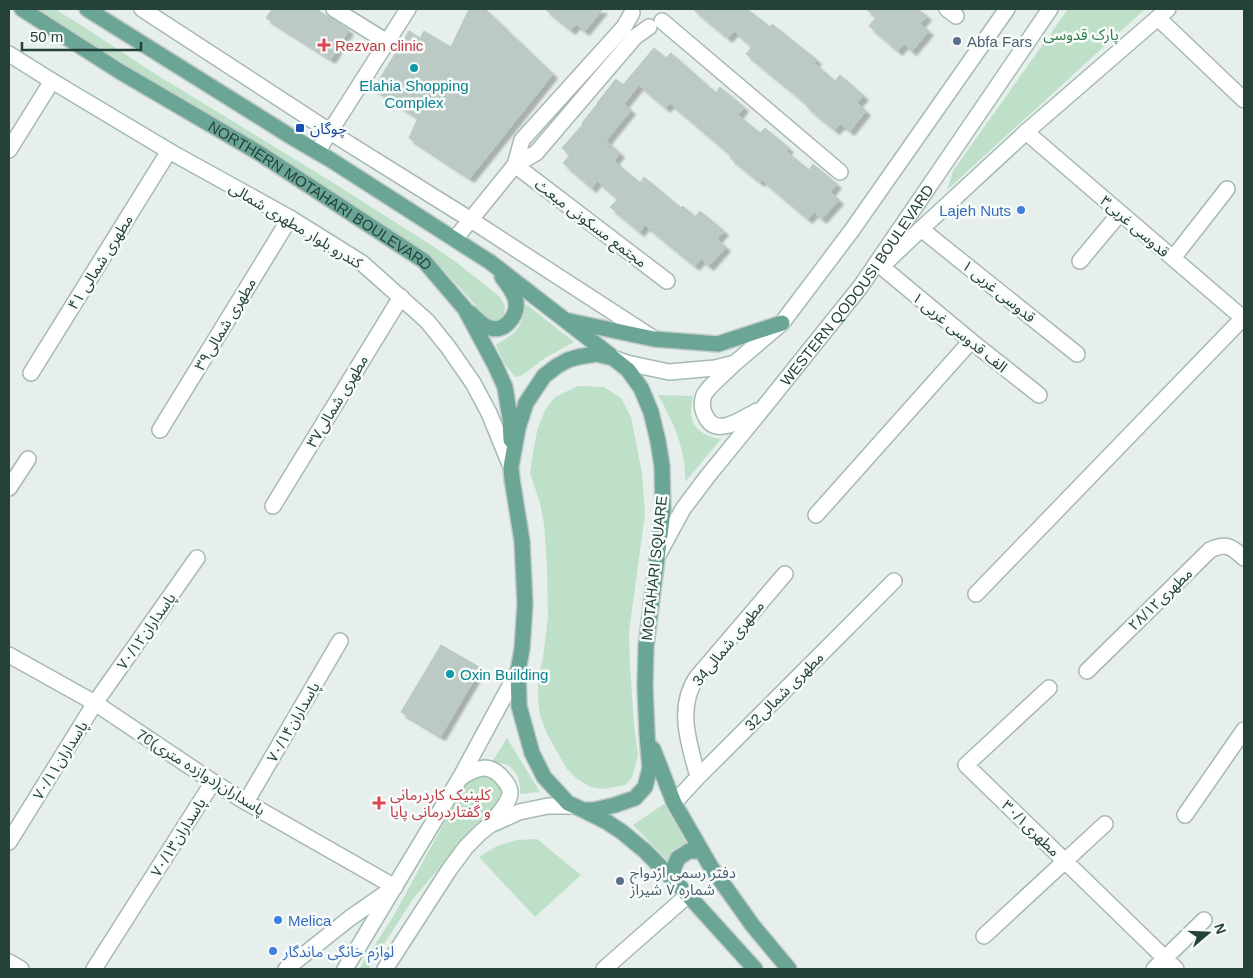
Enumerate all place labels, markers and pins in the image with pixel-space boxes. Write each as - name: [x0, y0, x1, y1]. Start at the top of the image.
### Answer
- place label: Abfa Fars: [967, 33, 1032, 50]
- marker: Abfa Fars: [951, 35, 963, 47]
- place label: Rezvan clinic: [335, 37, 424, 54]
- marker: Rezvan clinic: [317, 38, 331, 52]
- marker: Elahia Shopping Complex: [408, 62, 420, 74]
- place label: Elahia Shopping Complex: [359, 77, 469, 111]
- place label: چوگان: [310, 120, 347, 139]
- marker: چوگان: [294, 122, 306, 134]
- place label: Lajeh Nuts: [939, 202, 1011, 219]
- marker: Lajeh Nuts: [1015, 204, 1027, 216]
- place label: Oxin Building: [460, 666, 548, 683]
- marker: Oxin Building: [444, 668, 456, 680]
- place label: کلینیک کاردرمانی و گفتاردرمانی پایا: [390, 786, 492, 822]
- marker: کلینیک کاردرمانی و گفتاردرمانی پایا: [372, 796, 386, 810]
- place label: دفتر رسمی ازدواج شماره ۷ شیراز: [629, 864, 736, 899]
- marker: دفتر رسمی ازدواج شماره ۷ شیراز: [614, 875, 626, 887]
- place label: Melica: [288, 912, 332, 929]
- marker: Melica: [272, 914, 284, 926]
- place label: لوازم خانگی ماندگار: [282, 943, 394, 963]
- marker: لوازم خانگی ماندگار: [267, 945, 279, 957]

